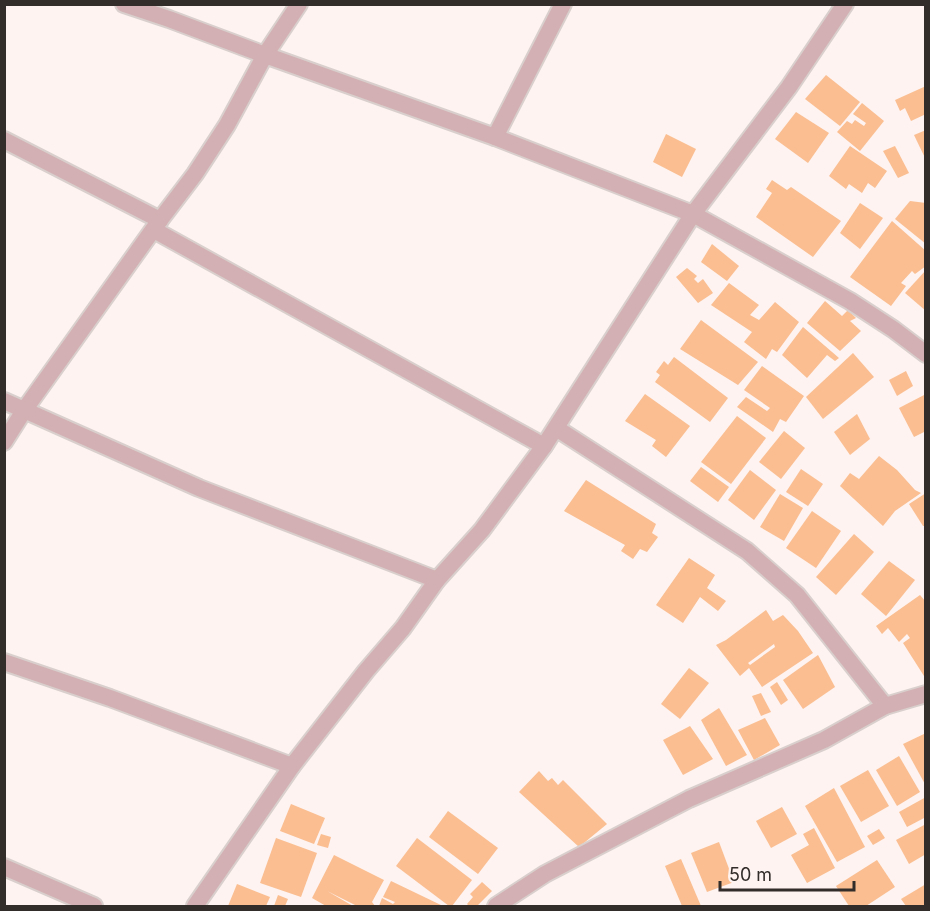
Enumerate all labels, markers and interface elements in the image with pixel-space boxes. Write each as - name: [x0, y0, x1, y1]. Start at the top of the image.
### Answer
- scale bar: [720, 854, 854, 892]
- text: 50 m: [729, 864, 772, 885]

